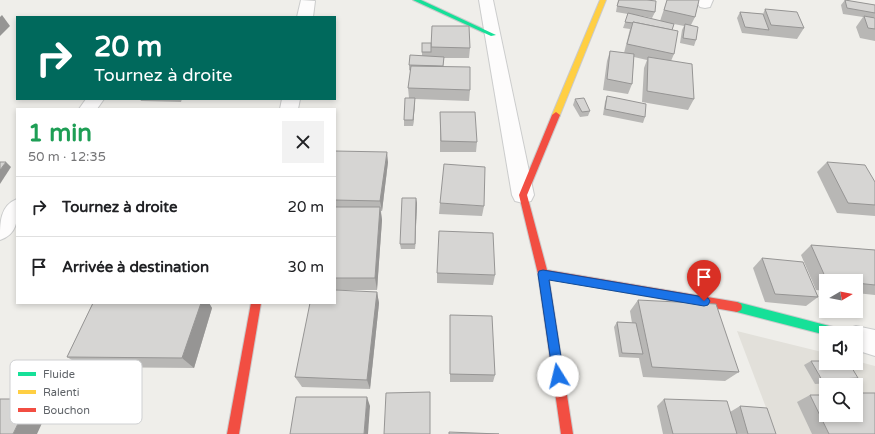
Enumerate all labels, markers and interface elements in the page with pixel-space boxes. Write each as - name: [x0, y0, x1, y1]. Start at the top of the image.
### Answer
- text: 20 m: [94, 30, 162, 64]
- icon: right: [28, 32, 80, 84]
- text: Tournez à droite: [94, 64, 233, 86]
- text: 1 min: [28, 119, 92, 148]
- button: close: [282, 121, 324, 163]
- text: 50 m · 12:35: [28, 149, 106, 165]
- icon: right: [28, 196, 50, 218]
- text: Tournez à droite: [62, 198, 177, 216]
- text: 20 m: [287, 198, 324, 216]
- icon: arrive: [28, 256, 50, 278]
- text: Arrivée à destination: [62, 258, 209, 276]
- text: 30 m: [287, 258, 324, 276]
- pin: [687, 260, 721, 301]
- icon: arrive: [693, 266, 715, 288]
- north arrow: [819, 274, 863, 318]
- map controls: [819, 274, 863, 422]
- button: sound: [819, 326, 863, 370]
- position arrow: [537, 355, 579, 397]
- legend: [10, 360, 142, 424]
- text: Fluide: [43, 368, 75, 381]
- button: search: [819, 378, 863, 422]
- text: Ralenti: [43, 386, 80, 399]
- text: Bouchon: [43, 404, 90, 417]

